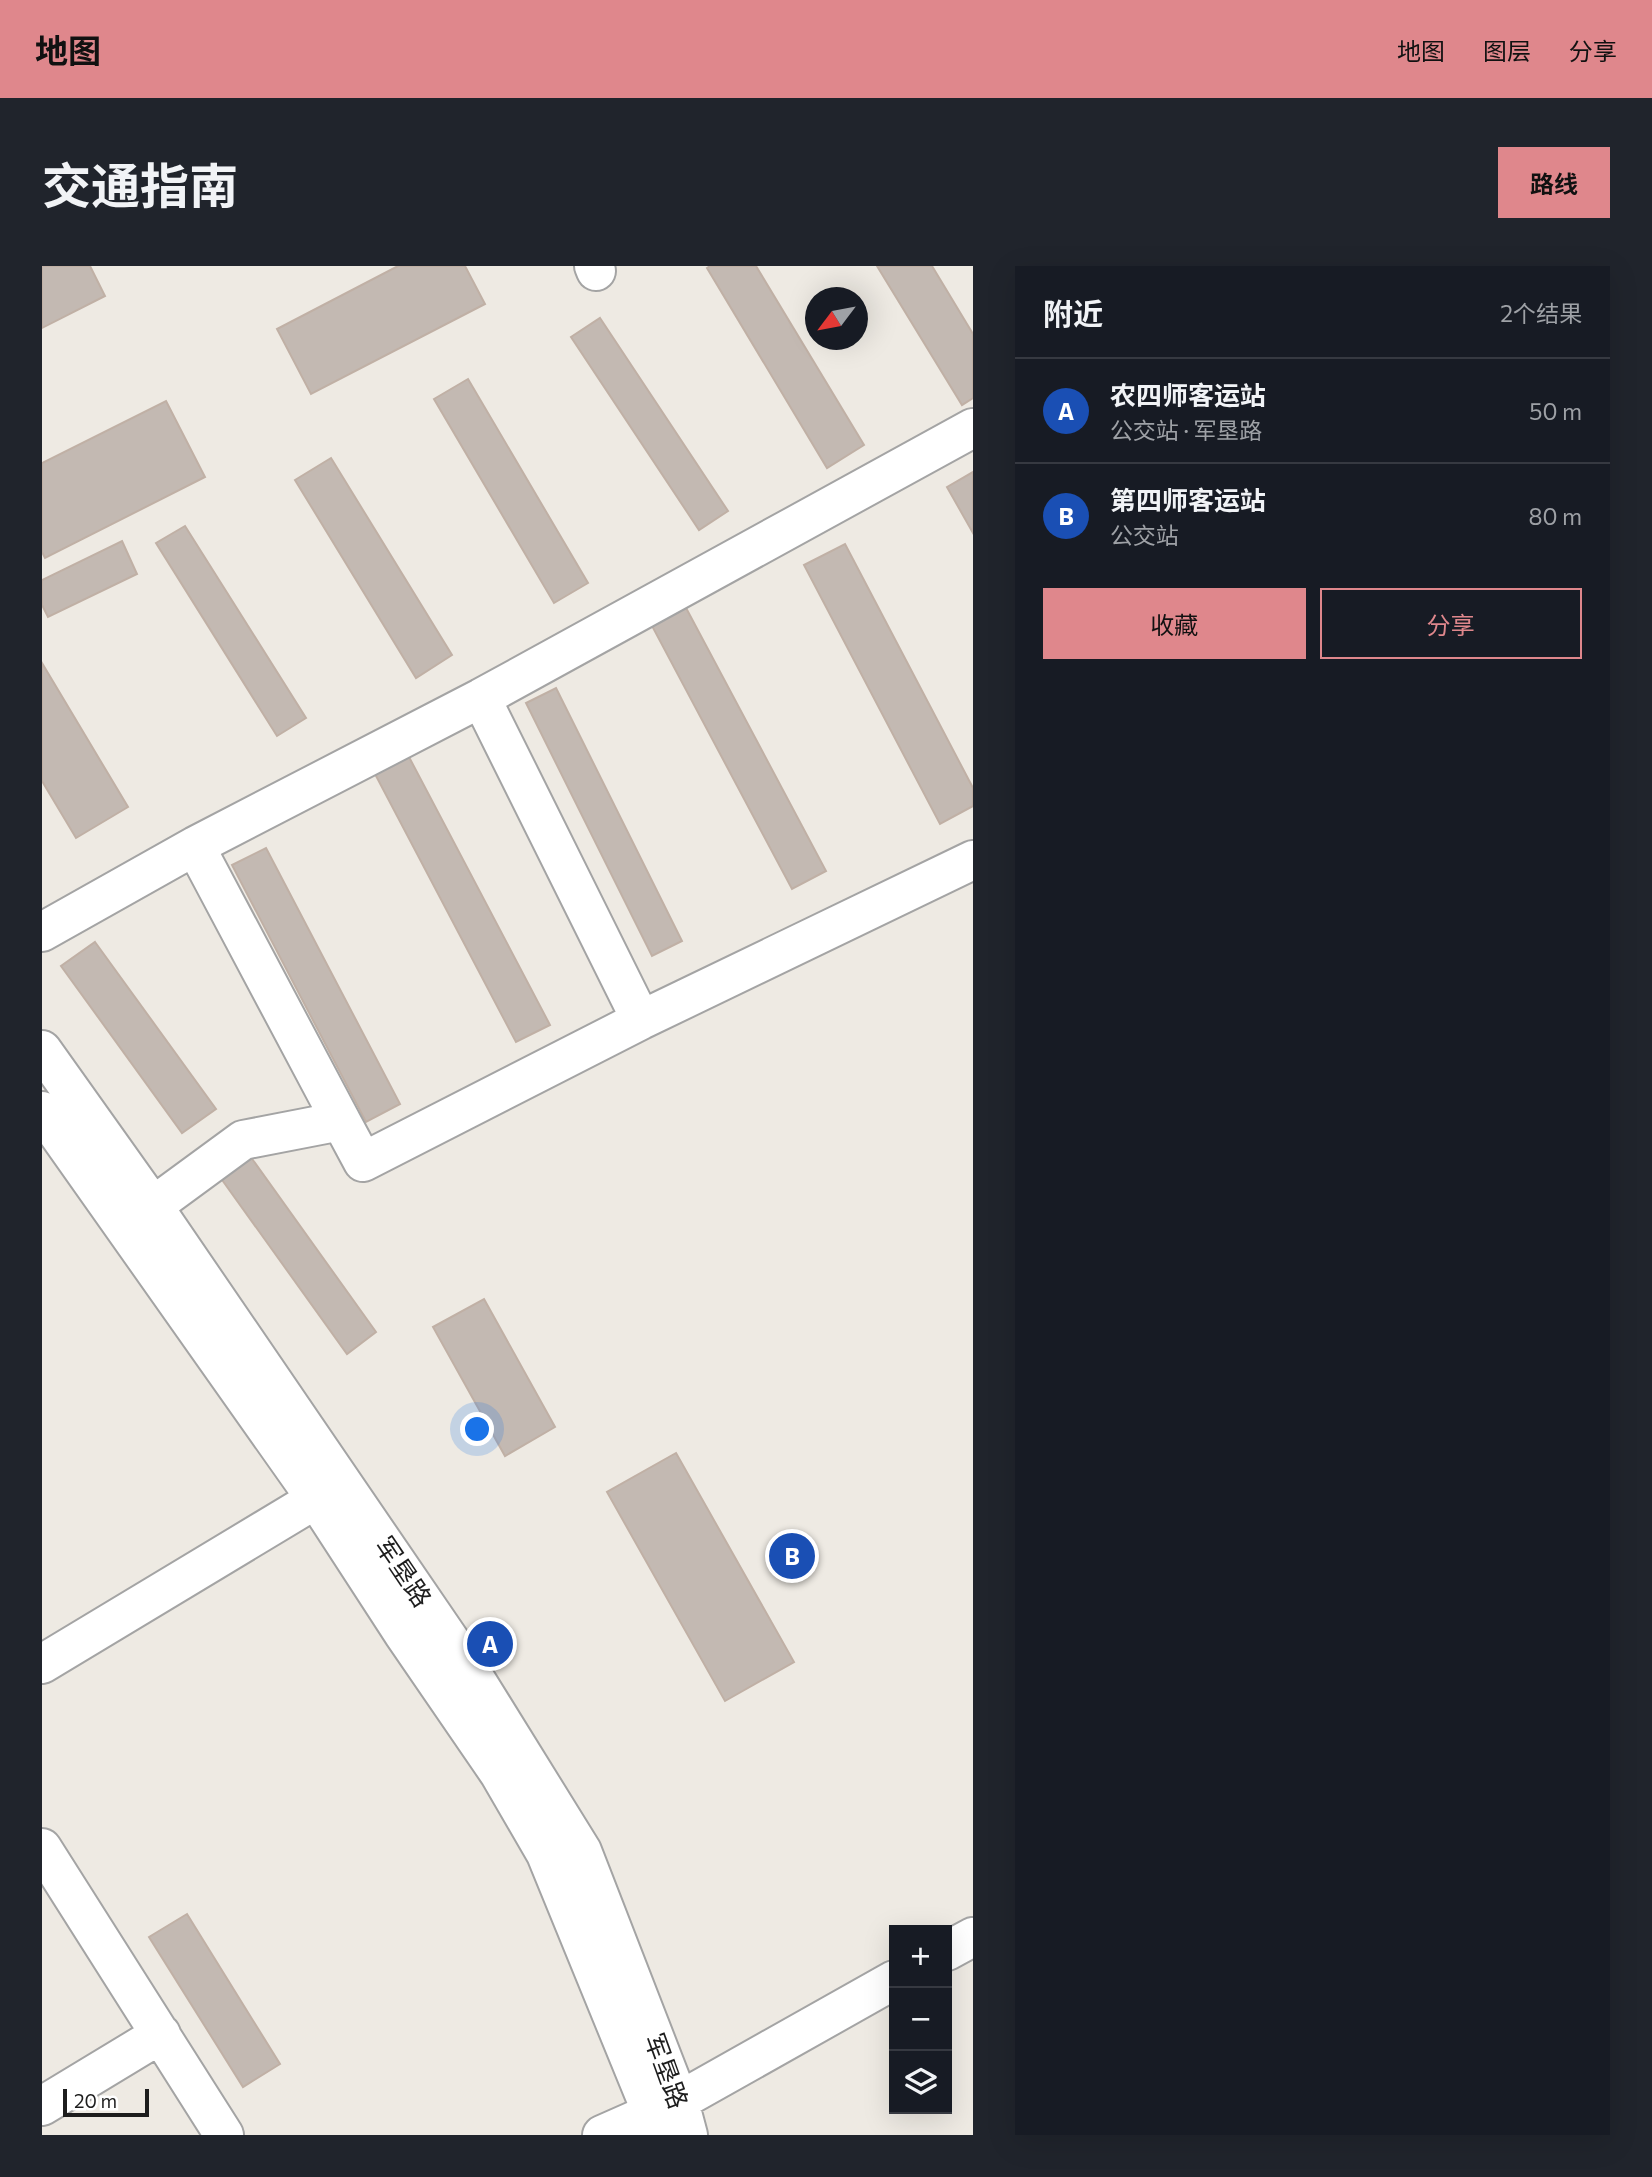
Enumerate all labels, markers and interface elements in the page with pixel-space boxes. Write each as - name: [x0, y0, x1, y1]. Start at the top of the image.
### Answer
- text: 地图: [35, 29, 101, 70]
- text: 地图: [1397, 36, 1445, 65]
- text: 图层: [1483, 36, 1531, 65]
- text: 分享: [1569, 36, 1617, 65]
- button: 路线: [1498, 147, 1610, 218]
- text: 交通指南: [42, 154, 238, 214]
- north arrow: [805, 287, 868, 350]
- text: 附近: [1043, 294, 1103, 331]
- text: 2个结果: [1500, 299, 1582, 327]
- text: 农四师客运站: [1110, 379, 1266, 410]
- text: A: [1058, 397, 1074, 425]
- text: 50 m: [1529, 397, 1582, 425]
- text: 公交站 · 军垦路: [1110, 416, 1262, 444]
- text: 第四师客运站: [1110, 484, 1266, 515]
- text: B: [1058, 502, 1074, 530]
- text: 80 m: [1529, 502, 1582, 530]
- text: 公交站: [1110, 521, 1179, 549]
- button: 收藏: [1043, 588, 1306, 659]
- button: 分享: [1320, 588, 1582, 659]
- your location: [460, 1412, 494, 1446]
- street label: 军垦路: [370, 1530, 439, 1612]
- pin: B: [769, 1530, 815, 1582]
- pin: A: [467, 1618, 513, 1670]
- map controls: [889, 1925, 952, 2114]
- button: +: [889, 1925, 952, 1988]
- button: −: [889, 1988, 952, 2051]
- street label: 军垦路: [640, 2029, 695, 2112]
- button: layers: [889, 2051, 952, 2114]
- scale bar: [63, 2086, 149, 2118]
- text: 20 m: [74, 2089, 117, 2112]

